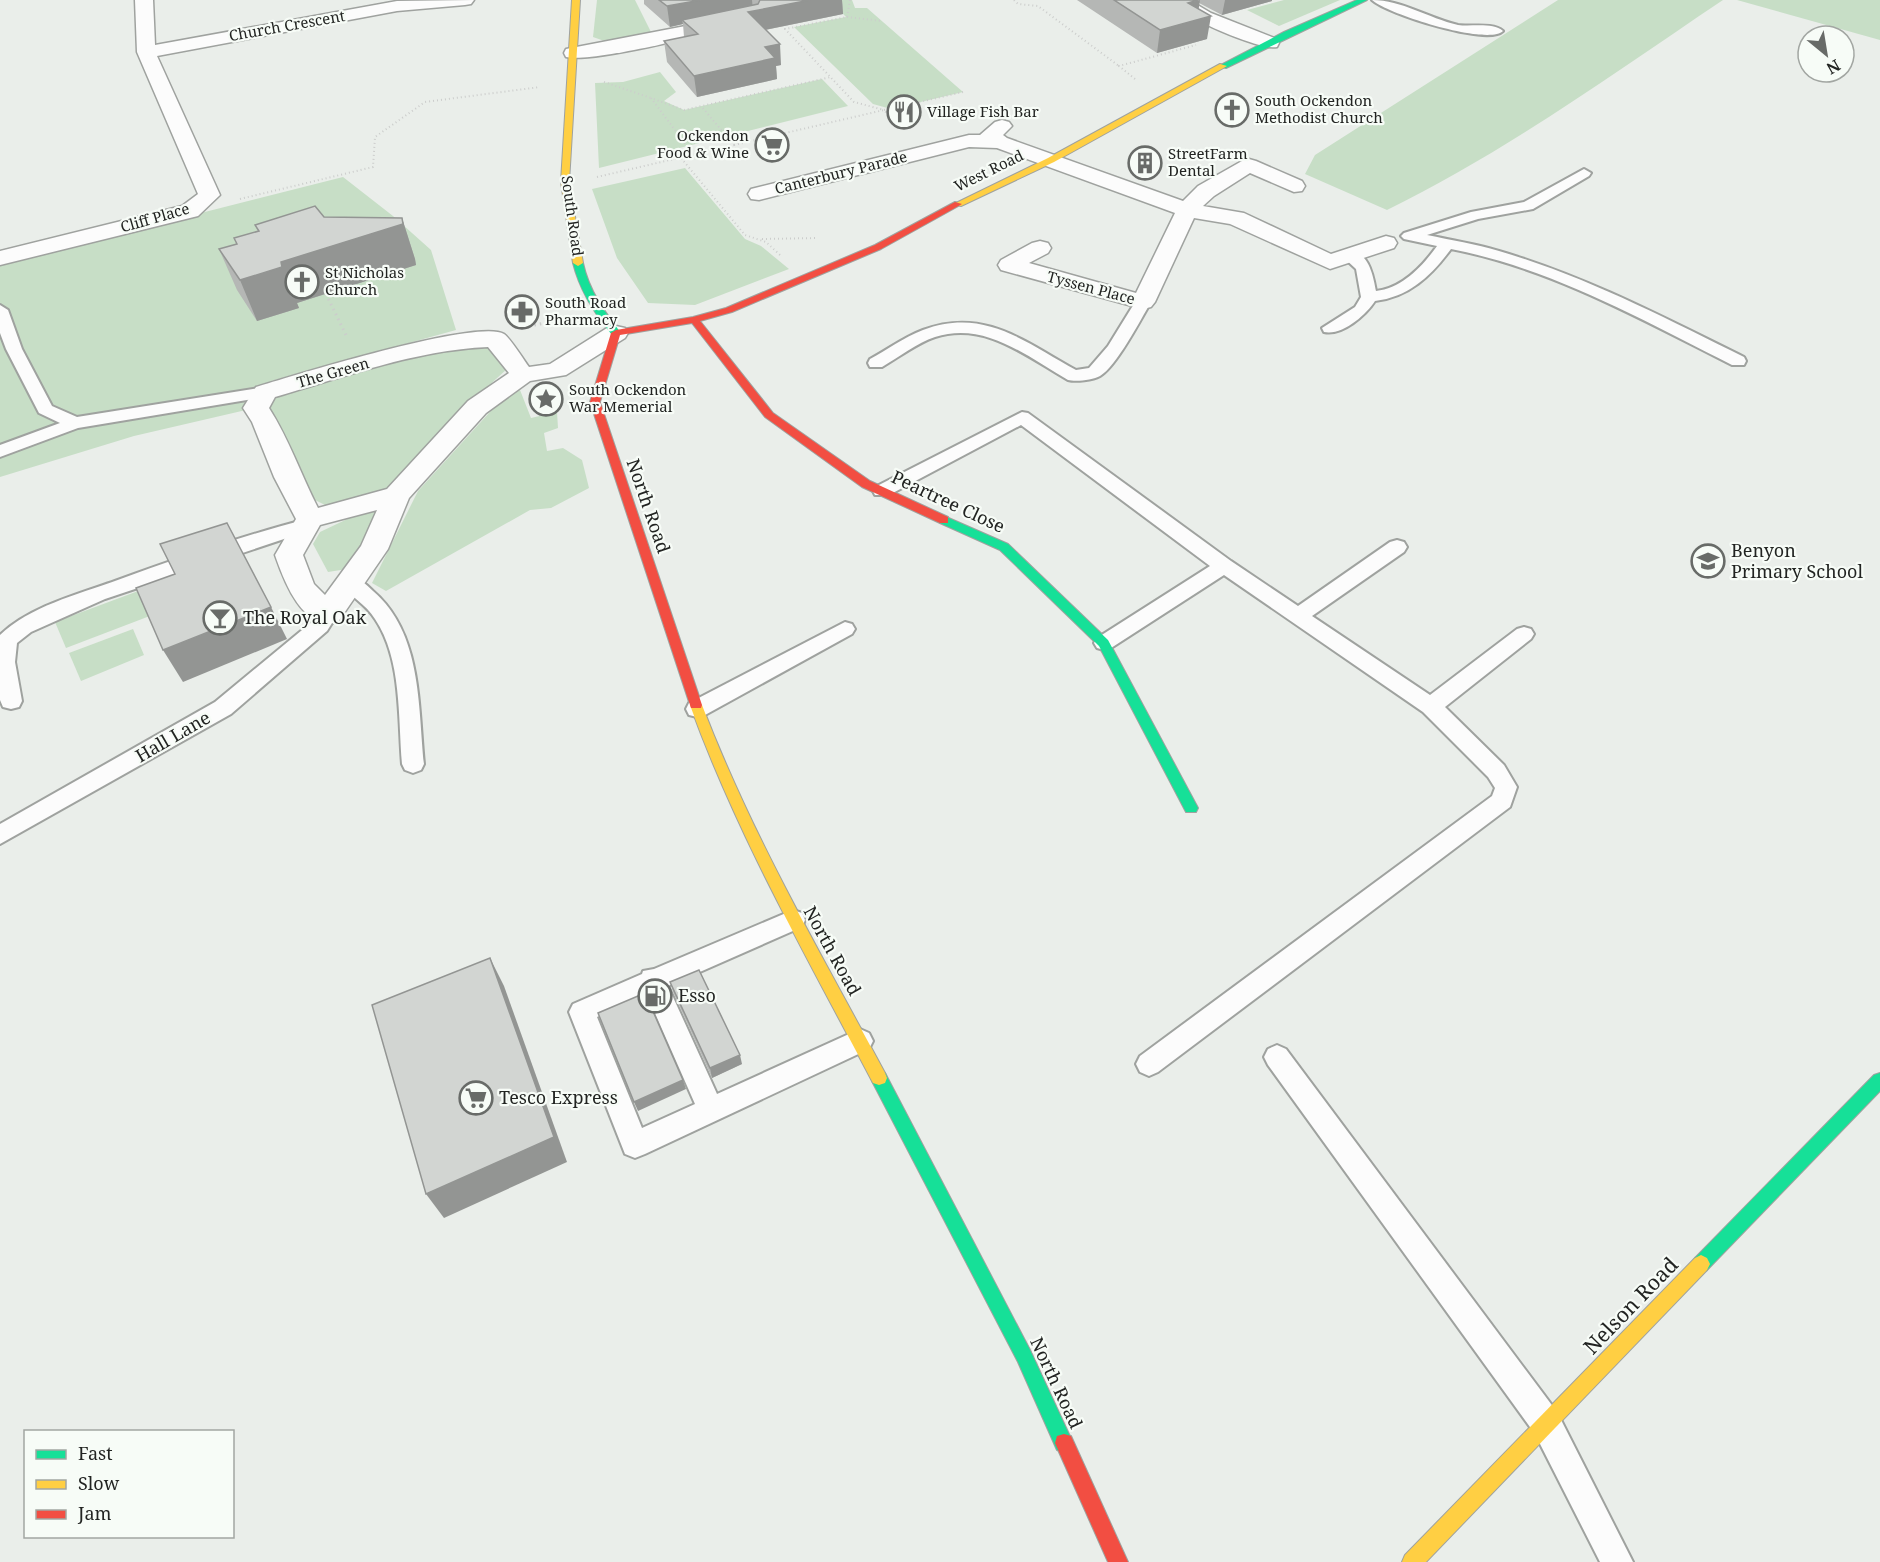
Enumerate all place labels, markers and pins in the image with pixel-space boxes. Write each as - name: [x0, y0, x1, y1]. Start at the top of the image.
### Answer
- place label: South Ockendon Methodist Church: [1255, 90, 1383, 127]
- church icon: South Ockendon Methodist Church: [1214, 92, 1250, 128]
- restaurant icon: Village Fish Bar: [886, 94, 922, 130]
- place label: Village Fish Bar: [927, 101, 1039, 121]
- place label: Ockendon Food & Wine: [657, 125, 749, 162]
- supermarket icon: Ockendon Food & Wine: [754, 127, 790, 163]
- place label: StreetFarm Dental: [1168, 143, 1248, 180]
- building icon: StreetFarm Dental: [1127, 145, 1163, 181]
- place label: St Nicholas Church: [325, 262, 404, 299]
- church icon: St Nicholas Church: [284, 264, 320, 300]
- place label: South Road Pharmacy: [545, 292, 626, 329]
- pharmacy icon: South Road Pharmacy: [504, 294, 540, 330]
- place label: South Ockendon War Memerial: [569, 379, 687, 416]
- place icon: South Ockendon War Memerial: [528, 381, 564, 417]
- place label: Benyon Primary School: [1731, 538, 1863, 583]
- school or university icon: Benyon Primary School: [1690, 543, 1726, 579]
- bar icon: The Royal Oak: [202, 600, 238, 636]
- place label: The Royal Oak: [243, 605, 367, 629]
- fuel station icon: Esso: [637, 978, 673, 1014]
- place label: Esso: [678, 983, 716, 1007]
- supermarket icon: Tesco Express: [458, 1080, 494, 1116]
- place label: Tesco Express: [499, 1085, 618, 1109]

